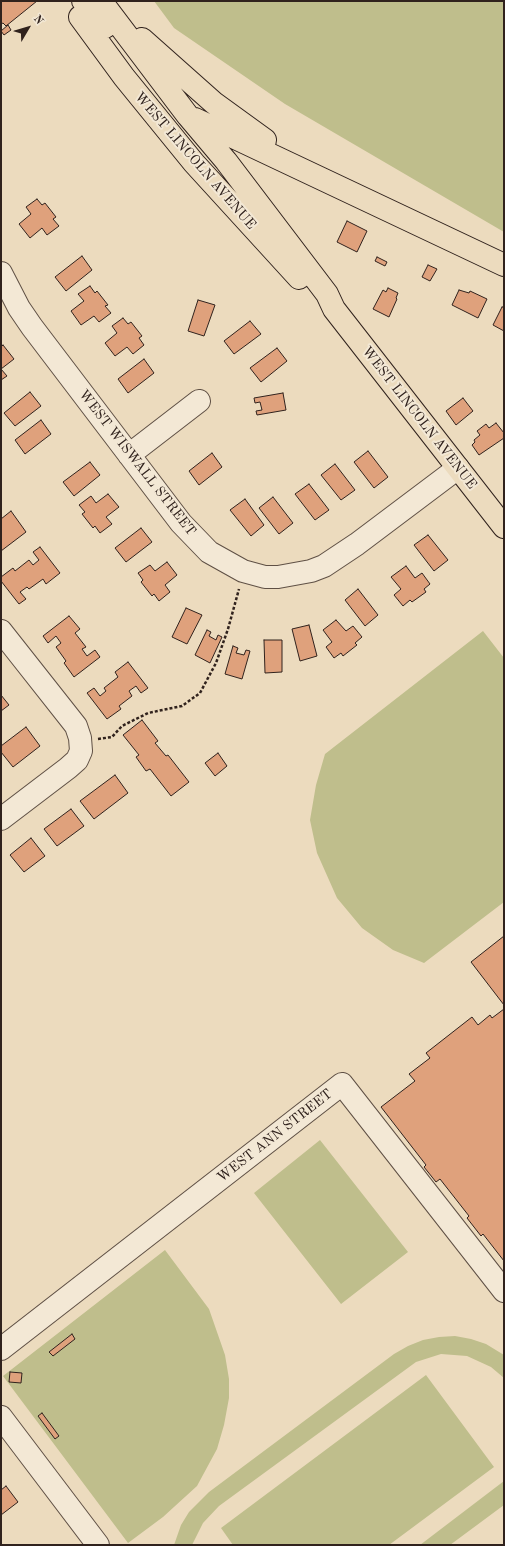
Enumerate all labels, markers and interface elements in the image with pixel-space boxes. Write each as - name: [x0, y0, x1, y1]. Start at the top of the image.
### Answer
- north arrow: [8, 8, 48, 48]
- text: N: [31, 14, 45, 27]
- street label: WEST LINCOLN AVENUE: [131, 89, 259, 233]
- street label: WEST LINCOLN AVENUE: [358, 343, 480, 493]
- street label: WEST WISWALL STREET: [75, 387, 199, 539]
- street label: WEST ANN STREET: [214, 1086, 336, 1186]

